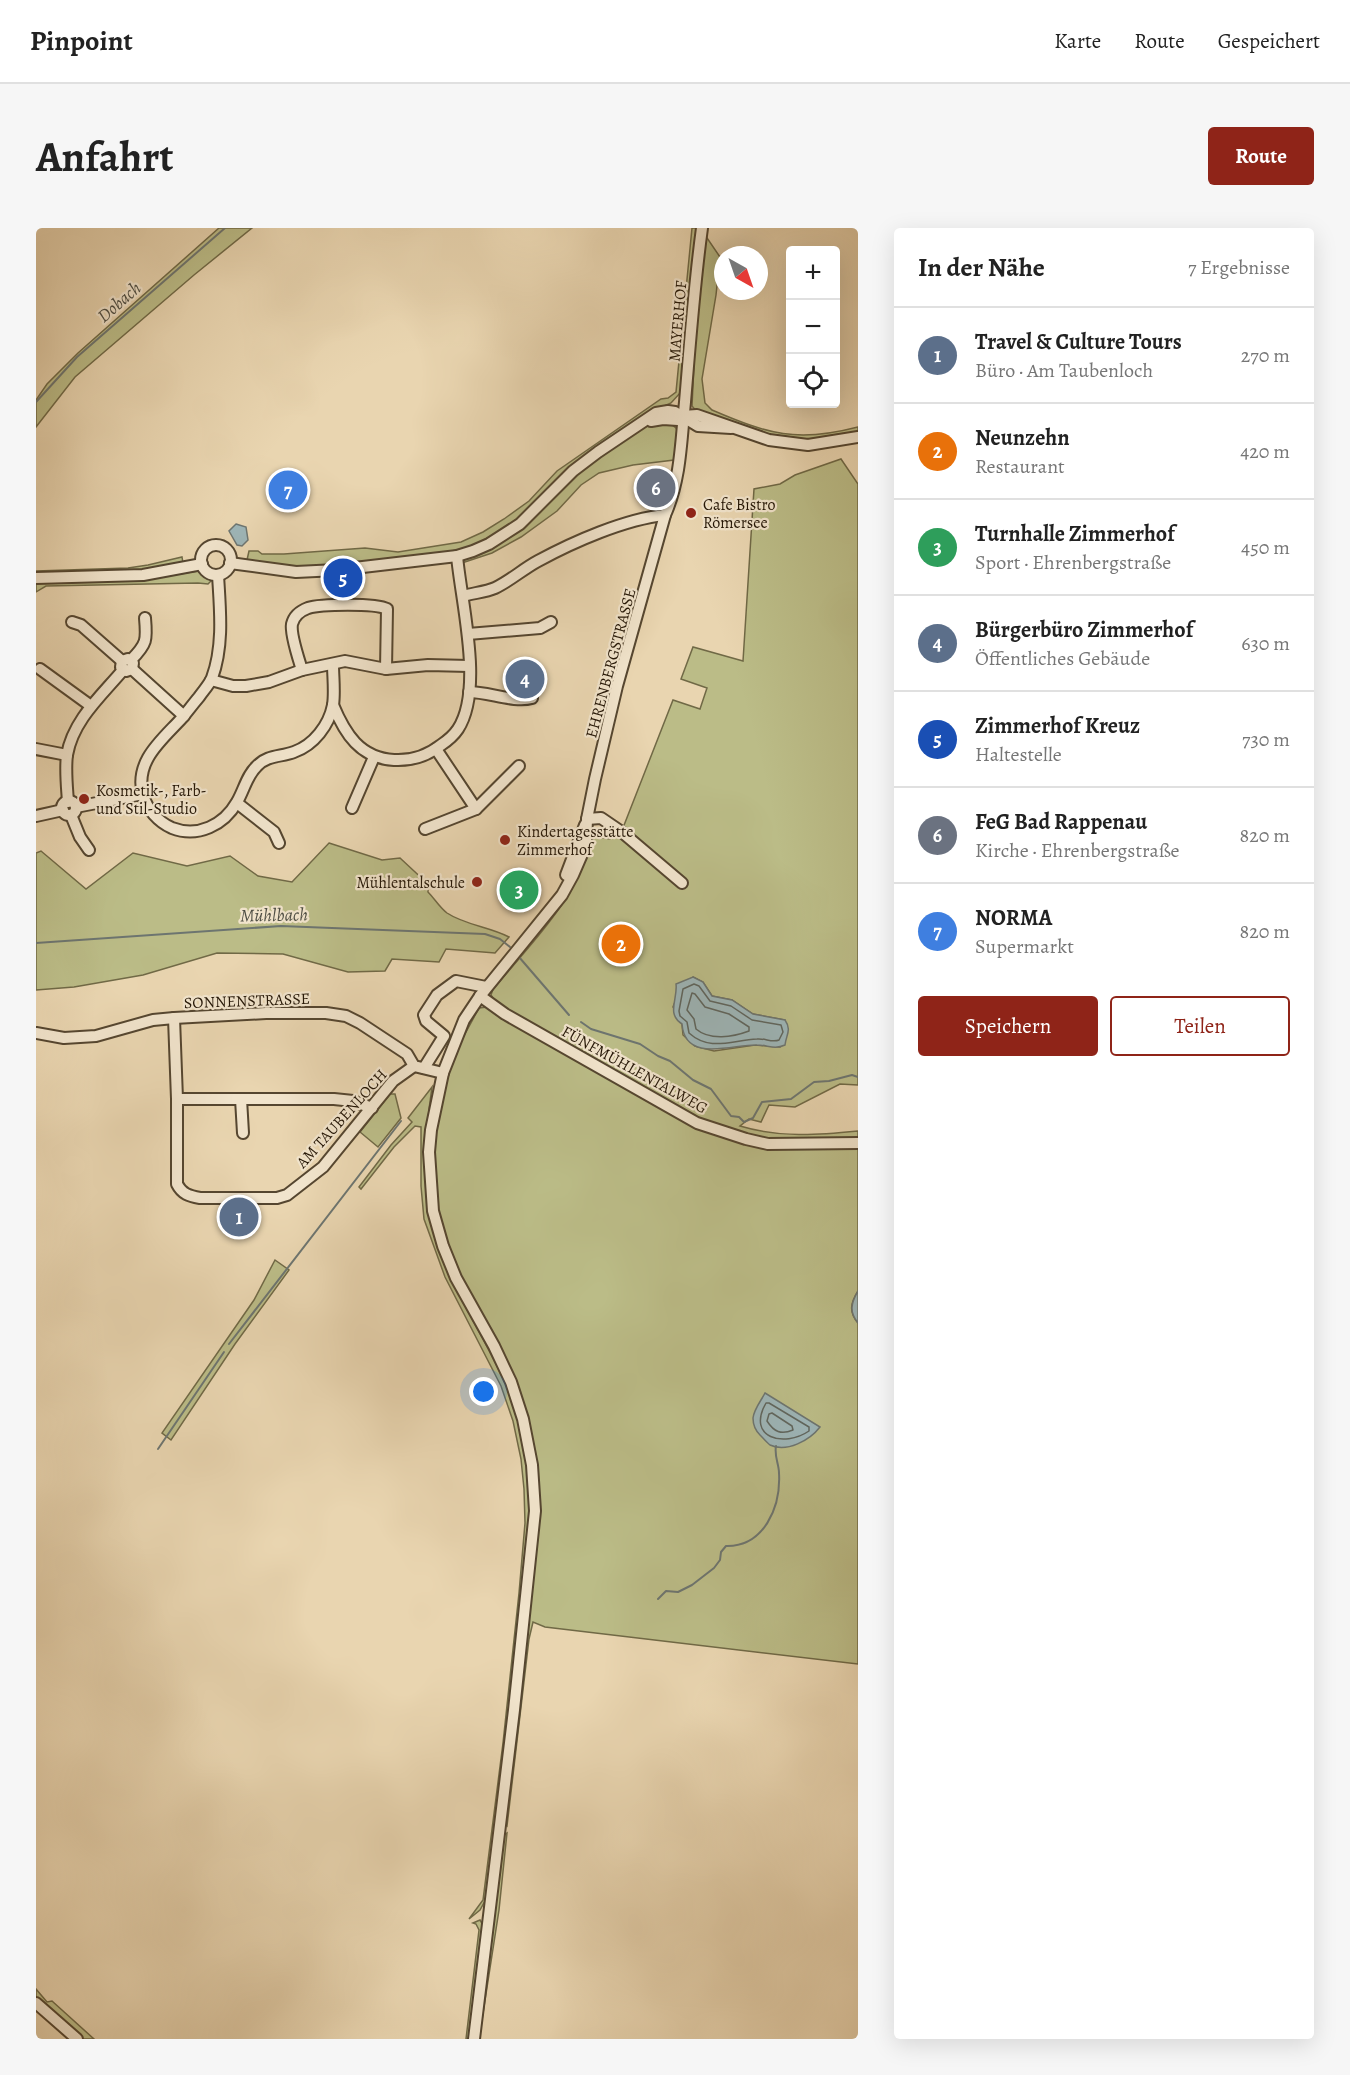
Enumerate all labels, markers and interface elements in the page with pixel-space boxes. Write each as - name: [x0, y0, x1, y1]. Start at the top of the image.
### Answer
- text: Pinpoint: [30, 22, 133, 60]
- text: Karte: [1054, 27, 1101, 55]
- text: Route: [1134, 27, 1185, 55]
- text: Gespeichert: [1218, 27, 1320, 55]
- button: Route: [1208, 127, 1314, 185]
- text: Anfahrt: [36, 128, 173, 185]
- north arrow: [714, 246, 768, 300]
- map controls: [786, 246, 840, 408]
- button: +: [786, 246, 840, 300]
- text: In der Nähe: [918, 250, 1045, 285]
- text: 7 Ergebnisse: [1188, 254, 1290, 281]
- water label: Dobach: [92, 276, 146, 328]
- street label: MAYERHOF: [663, 280, 693, 363]
- button: −: [786, 300, 840, 354]
- text: Travel & Culture Tours: [975, 327, 1182, 357]
- text: 1: [934, 342, 941, 369]
- text: 270 m: [1241, 342, 1290, 369]
- button: locate: [786, 354, 840, 408]
- text: Büro · Am Taubenloch: [975, 357, 1153, 384]
- text: Neunzehn: [975, 423, 1070, 453]
- text: 2: [933, 438, 942, 465]
- text: 420 m: [1240, 438, 1290, 465]
- text: Restaurant: [975, 453, 1065, 480]
- pin: 6: [636, 466, 676, 510]
- pin: 7: [268, 468, 308, 512]
- place label: Cafe Bistro Römersee: [703, 494, 775, 534]
- marker: Cafe Bistro Römersee: [684, 506, 698, 520]
- text: Turnhalle Zimmerhof: [975, 519, 1175, 549]
- text: 3: [933, 534, 942, 561]
- text: 450 m: [1241, 534, 1290, 561]
- text: Sport · Ehrenbergstraße: [975, 549, 1171, 576]
- pin: 5: [324, 556, 362, 600]
- street label: EHRENBERGSTRASSE: [580, 586, 642, 741]
- text: Bürgerbüro Zimmerhof: [975, 615, 1193, 645]
- text: 4: [933, 630, 942, 657]
- text: 630 m: [1241, 630, 1290, 657]
- text: Öffentliches Gebäude: [975, 645, 1150, 672]
- pin: 4: [506, 656, 544, 702]
- text: Zimmerhof Kreuz: [975, 711, 1140, 741]
- text: 5: [933, 726, 942, 753]
- text: 730 m: [1242, 726, 1290, 753]
- text: Haltestelle: [975, 741, 1062, 768]
- place label: Kosmetik-, Farb- und Stil-Studio: [96, 780, 207, 820]
- marker: Kosmetik-, Farb- und Stil-Studio: [77, 792, 91, 806]
- text: FeG Bad Rappenau: [975, 807, 1147, 837]
- place label: Kindertagesstätte Zimmerhof: [517, 821, 633, 861]
- text: 6: [933, 822, 942, 849]
- text: 820 m: [1240, 822, 1290, 849]
- marker: Kindertagesstätte Zimmerhof: [498, 833, 512, 847]
- text: Kirche · Ehrenbergstraße: [975, 837, 1180, 864]
- pin: 3: [500, 868, 538, 912]
- place label: Mühlentalschule: [357, 872, 465, 894]
- marker: Mühlentalschule: [470, 875, 484, 889]
- water label: Mühlbach: [240, 902, 308, 928]
- text: NORMA: [975, 903, 1052, 933]
- text: 7: [933, 918, 942, 945]
- text: 820 m: [1240, 918, 1290, 945]
- pin: 2: [602, 922, 640, 966]
- text: Supermarkt: [975, 933, 1074, 960]
- street label: SONNENSTRASSE: [184, 988, 311, 1014]
- button: Speichern: [918, 996, 1098, 1056]
- button: Teilen: [1110, 996, 1290, 1056]
- street label: FÜNFMÜHLENTALWEG: [558, 1021, 711, 1119]
- street label: AM TAUBENLOCH: [291, 1064, 392, 1174]
- pin: 1: [220, 1194, 258, 1240]
- your location: [469, 1377, 498, 1406]

